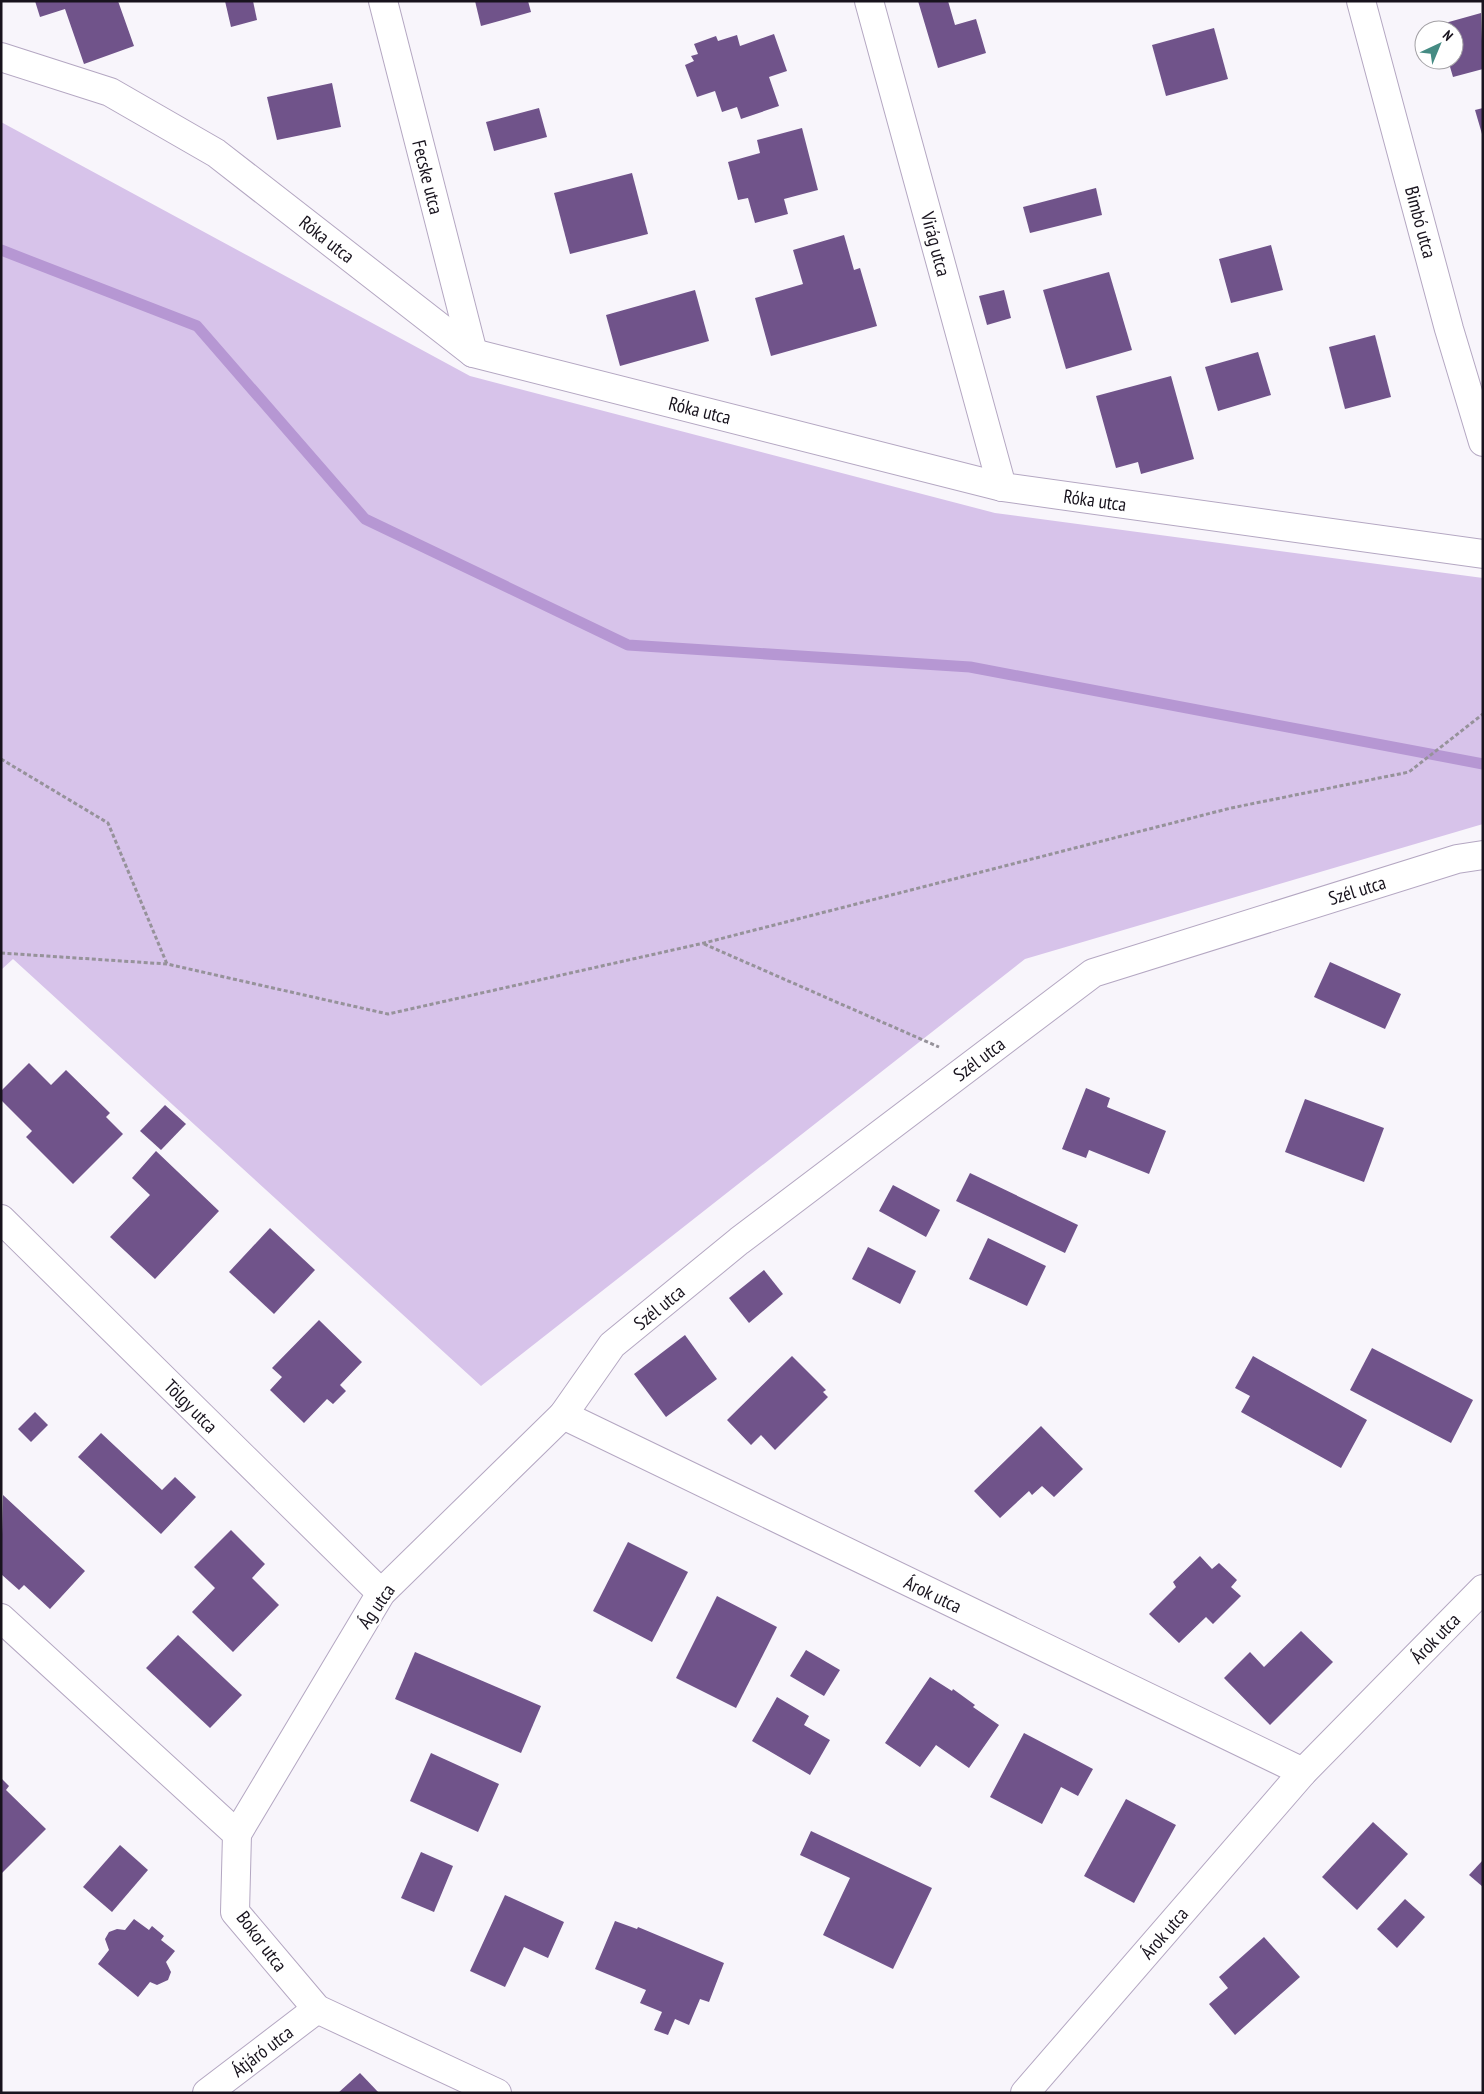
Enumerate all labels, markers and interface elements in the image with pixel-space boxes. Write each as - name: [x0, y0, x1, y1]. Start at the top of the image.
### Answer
- north arrow: [1414, 20, 1464, 70]
- text: N: [1439, 27, 1457, 45]
- street label: Fecske utca: [407, 137, 449, 217]
- street label: Bimbó utca: [1400, 183, 1442, 261]
- street label: Virág utca: [916, 208, 956, 279]
- street label: Róka utca: [295, 210, 359, 268]
- street label: Róka utca: [666, 391, 734, 429]
- street label: Róka utca: [1062, 484, 1128, 516]
- street label: Szél utca: [1325, 870, 1389, 910]
- street label: Szél utca: [948, 1032, 1010, 1086]
- street label: Szél utca: [629, 1279, 689, 1335]
- street label: Tölgy utca: [159, 1374, 223, 1438]
- street label: Árok utca: [900, 1570, 966, 1618]
- street label: Ág utca: [352, 1579, 400, 1633]
- street label: Árok utca: [1405, 1608, 1465, 1668]
- street label: Árok utca: [1135, 1902, 1193, 1964]
- street label: Bokor utca: [232, 1906, 292, 1976]
- street label: Átjáró utca: [227, 2020, 297, 2082]

